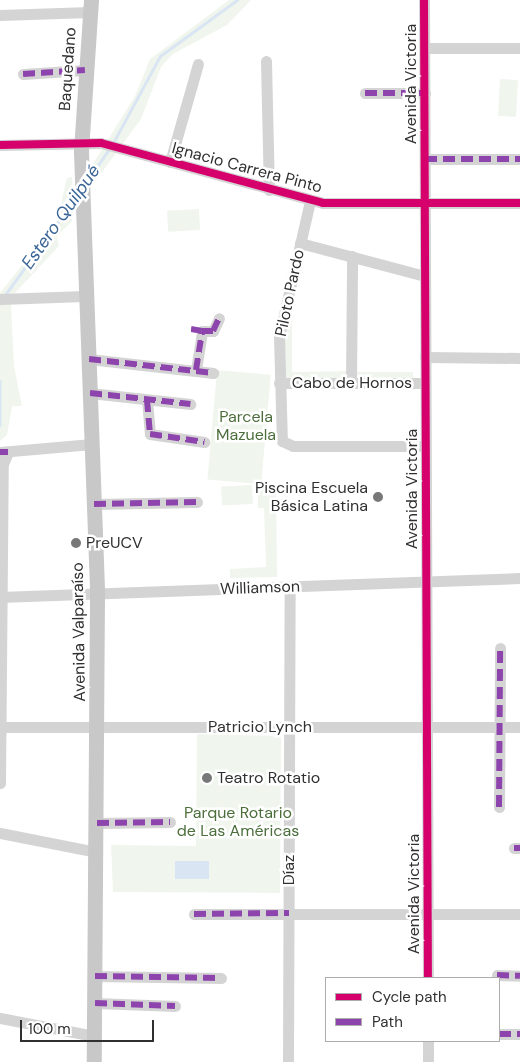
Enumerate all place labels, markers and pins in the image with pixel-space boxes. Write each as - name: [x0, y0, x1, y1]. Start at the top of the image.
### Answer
- place label: Piscina Escuela Básica Latina: [255, 478, 368, 516]
- marker: Piscina Escuela Básica Latina: [372, 491, 384, 503]
- place label: PreUCV: [86, 533, 143, 553]
- marker: PreUCV: [70, 537, 82, 549]
- place label: Teatro Rotatio: [217, 768, 320, 788]
- marker: Teatro Rotatio: [201, 772, 213, 784]

